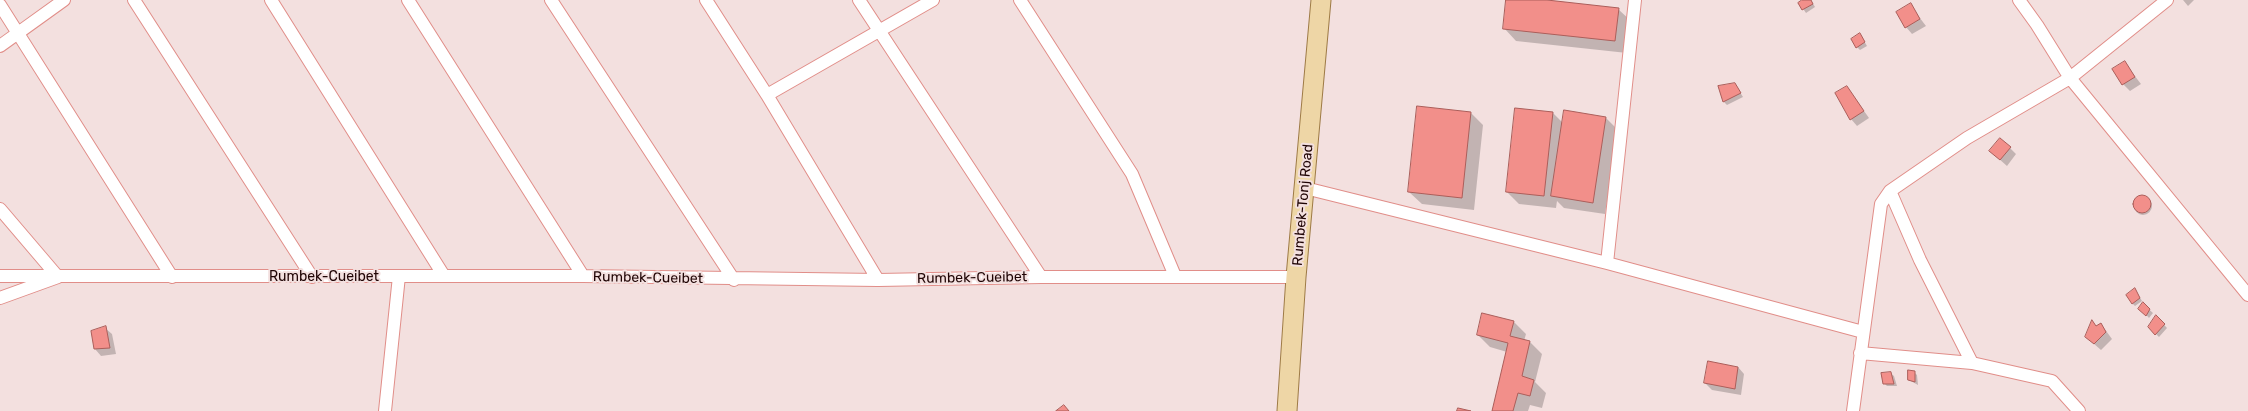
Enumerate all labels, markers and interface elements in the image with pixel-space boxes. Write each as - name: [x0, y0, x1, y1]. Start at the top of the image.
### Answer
- street label: Rumbek-Tonj Road: [1289, 143, 1317, 267]
- street label: Rumbek-Cueibet: [269, 269, 379, 285]
- street label: Rumbek-Cueibet: [593, 269, 703, 287]
- street label: Rumbek-Cueibet: [917, 269, 1027, 287]

